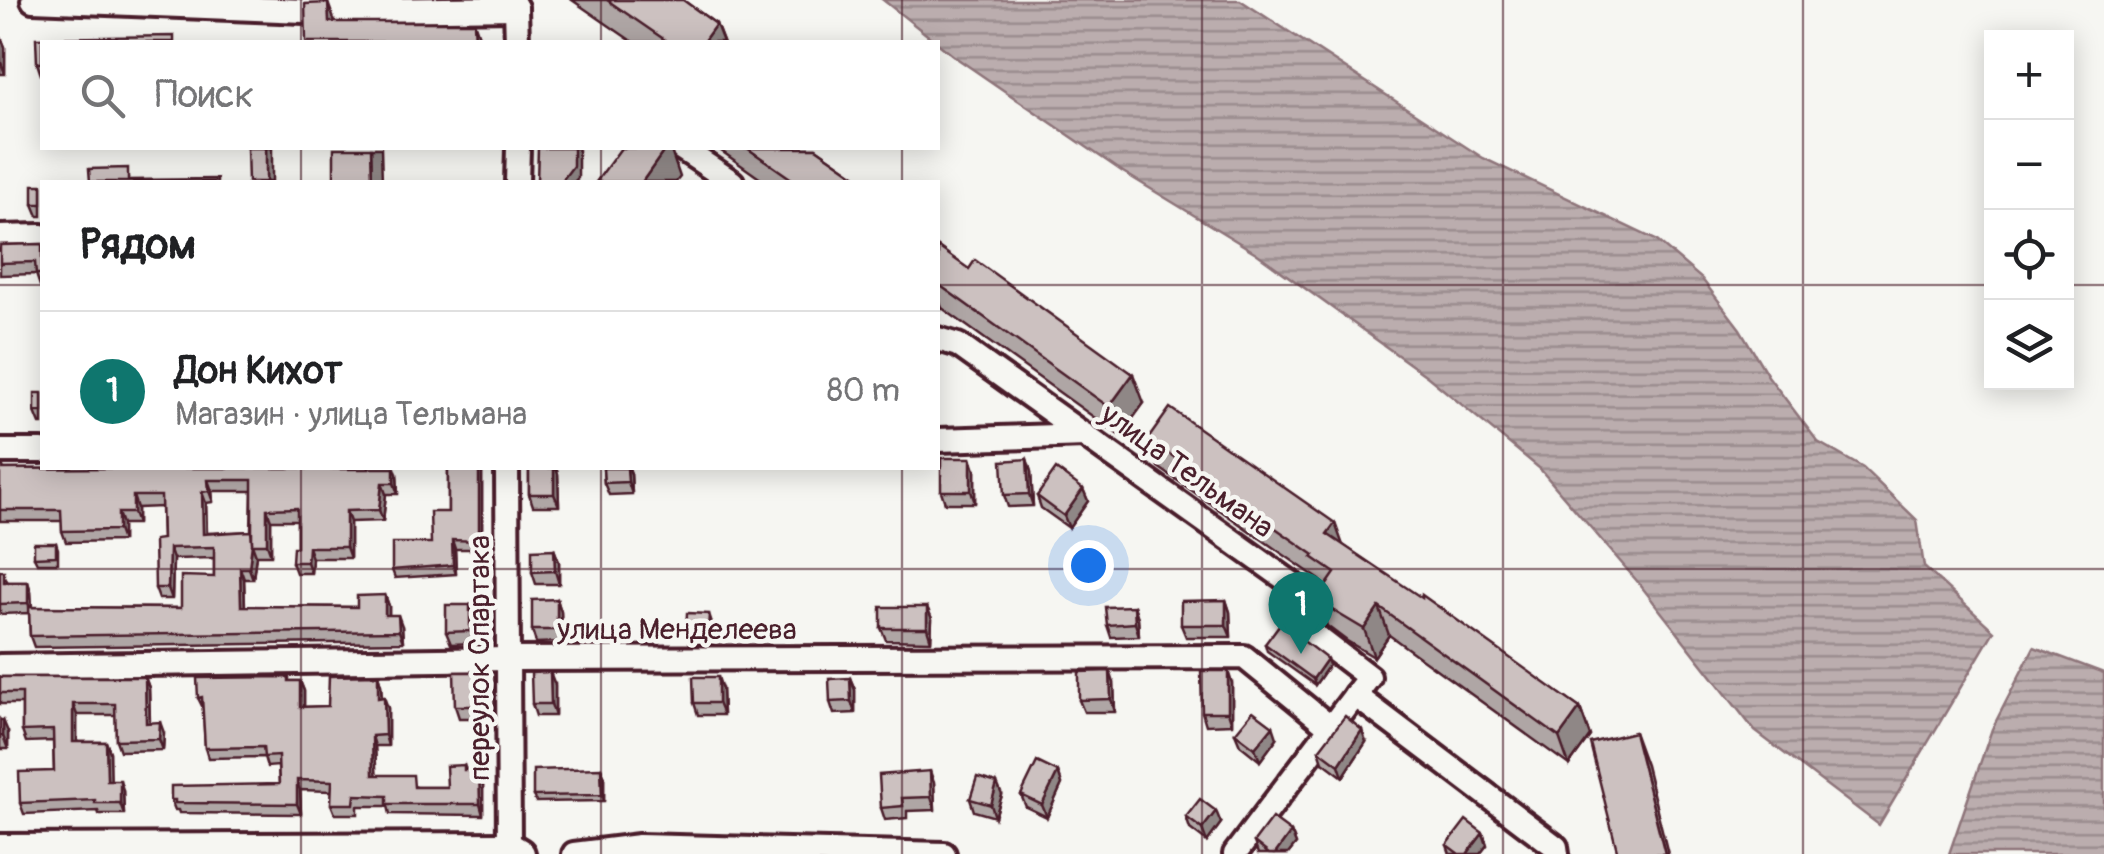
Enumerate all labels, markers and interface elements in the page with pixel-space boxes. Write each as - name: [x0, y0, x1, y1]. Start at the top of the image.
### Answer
- map controls: [1984, 30, 2074, 390]
- button: +: [1984, 30, 2074, 120]
- search box: [40, 40, 940, 150]
- icon: search: [75, 68, 130, 123]
- text: Поиск: [155, 71, 254, 119]
- button: −: [1984, 120, 2074, 210]
- button: locate: [1984, 210, 2074, 300]
- text: Рядом: [80, 219, 196, 271]
- button: layers: [1984, 300, 2074, 390]
- text: Дон Кихот: [175, 347, 343, 395]
- text: 1: [106, 371, 119, 411]
- text: 80 m: [827, 371, 900, 411]
- text: Магазин · улица Тельмана: [175, 395, 527, 435]
- street label: улица Тельмана: [1092, 395, 1281, 546]
- street label: переулок Спартака: [461, 535, 498, 781]
- your location: [1063, 540, 1114, 591]
- pin: 1: [1268, 572, 1334, 654]
- street label: улица Менделеева: [556, 611, 797, 648]

